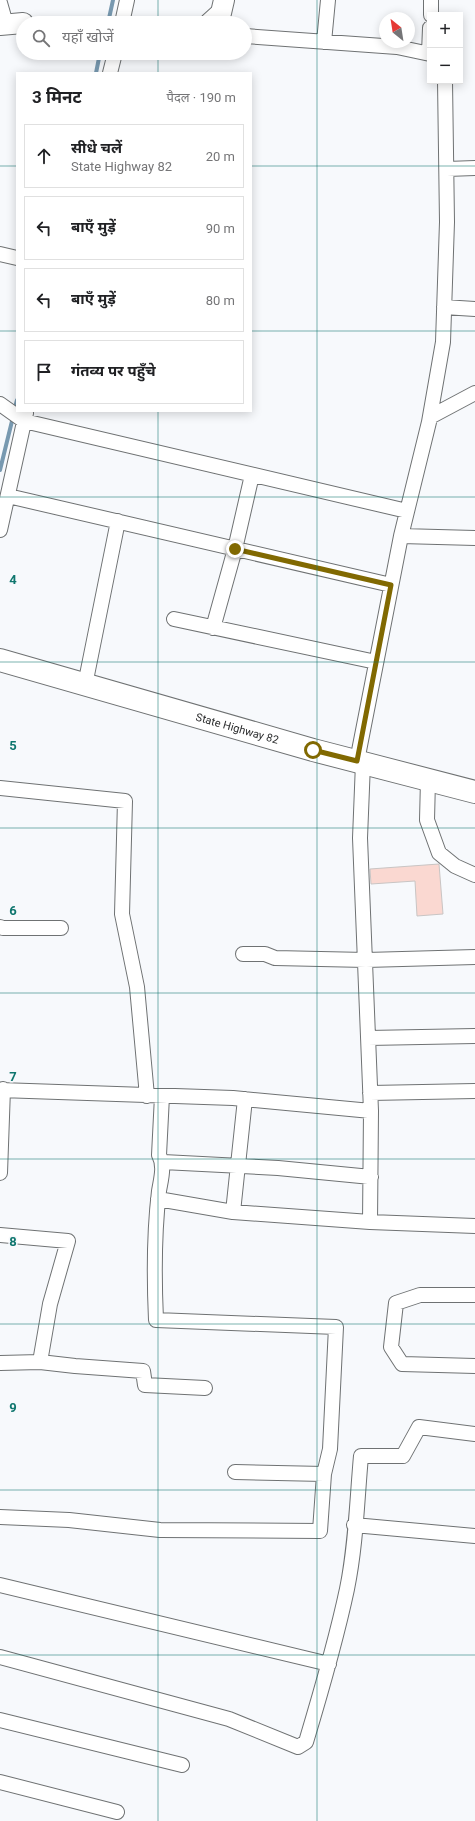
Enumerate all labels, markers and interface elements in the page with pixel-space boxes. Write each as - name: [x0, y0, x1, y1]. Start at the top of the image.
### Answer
- north arrow: [379, 12, 415, 48]
- map controls: [427, 12, 463, 84]
- button: +: [427, 12, 463, 48]
- search box: [16, 16, 252, 60]
- icon: search: [30, 27, 52, 49]
- text: यहाँ खोजें: [62, 28, 114, 46]
- button: −: [427, 48, 463, 84]
- text: 3 मिनट: [32, 87, 82, 107]
- text: पैदल · 190 m: [167, 90, 236, 105]
- text: सीधे चलें: [71, 139, 122, 157]
- icon: ahead: [33, 145, 55, 167]
- text: 20 m: [206, 149, 235, 164]
- text: State Highway 82: [71, 159, 172, 174]
- icon: left: [33, 217, 55, 239]
- text: बाएँ मुड़ें: [71, 218, 116, 236]
- text: 90 m: [206, 221, 235, 236]
- icon: left: [33, 289, 55, 311]
- text: बाएँ मुड़ें: [71, 290, 116, 308]
- text: 80 m: [206, 293, 235, 308]
- icon: arrive: [33, 361, 55, 383]
- text: गंतव्य पर पहुँचे: [71, 362, 156, 380]
- route end: [226, 540, 244, 558]
- text: 4: [9, 572, 17, 587]
- street label: State Highway 82: [194, 710, 280, 746]
- text: 5: [9, 738, 17, 753]
- route start: [304, 741, 322, 759]
- text: 6: [9, 903, 17, 918]
- text: 7: [9, 1069, 17, 1084]
- text: 8: [9, 1234, 17, 1249]
- text: 9: [9, 1400, 17, 1415]

